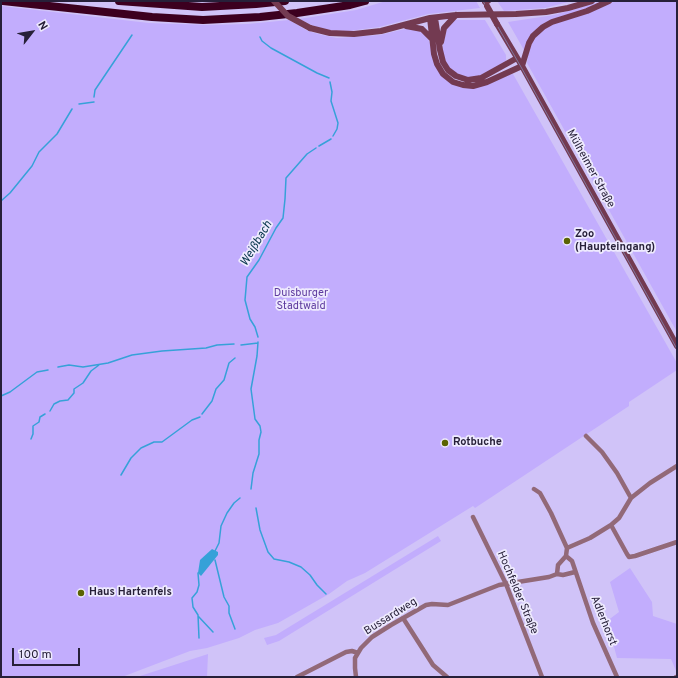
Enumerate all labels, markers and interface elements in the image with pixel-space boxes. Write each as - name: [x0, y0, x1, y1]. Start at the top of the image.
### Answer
- north arrow: [12, 12, 52, 52]
- text: N: [34, 19, 50, 33]
- street label: Mülheimer Straße: [563, 128, 617, 210]
- water label: Weißbach: [238, 219, 276, 269]
- place label: Zoo (Haupteingang): [575, 228, 655, 254]
- marker: Zoo (Haupteingang): [562, 236, 572, 246]
- park label: Duisburger Stadtwald: [274, 287, 328, 313]
- place label: Rotbuche: [453, 436, 502, 450]
- marker: Rotbuche: [440, 438, 450, 448]
- street label: Hochfelder Straße: [494, 549, 540, 637]
- place label: Haus Hartenfels: [89, 586, 172, 600]
- marker: Haus Hartenfels: [76, 588, 86, 598]
- street label: Adlerhorst: [587, 594, 619, 648]
- street label: Bussardweg: [362, 596, 420, 638]
- scale bar: [14, 640, 82, 666]
- text: 100 m: [19, 647, 52, 663]

